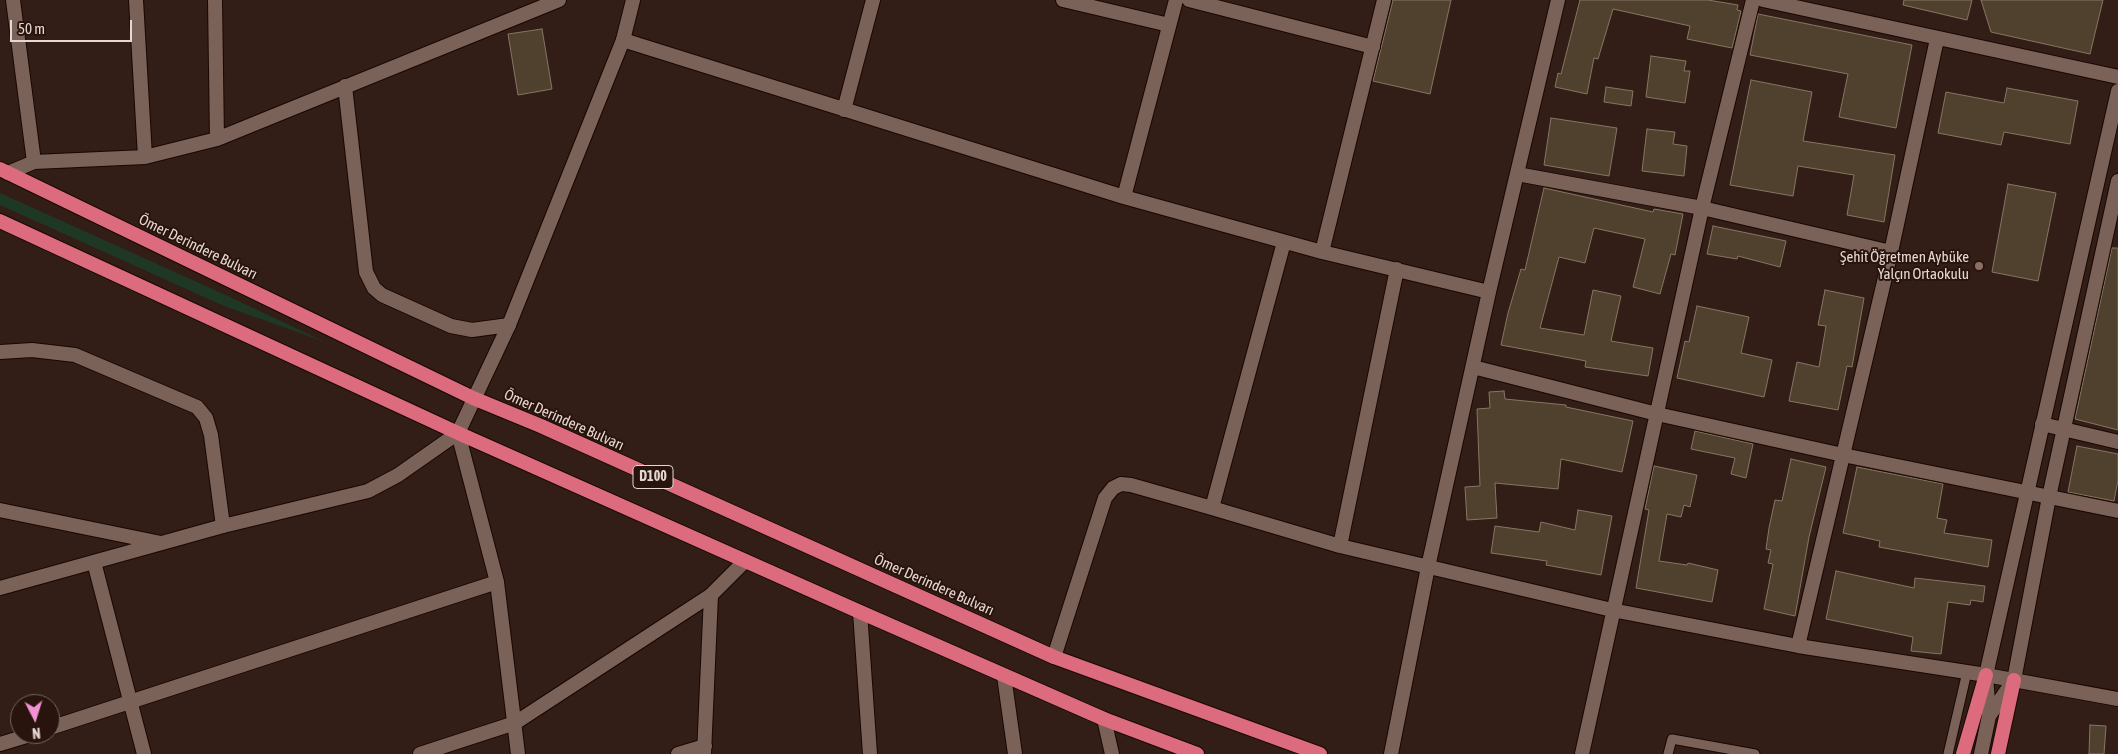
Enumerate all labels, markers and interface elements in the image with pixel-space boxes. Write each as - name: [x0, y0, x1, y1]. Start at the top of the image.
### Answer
- scale bar: [12, 10, 135, 42]
- text: 50 m: [18, 20, 45, 37]
- street label: Ömer Derindere Bulvarı: [136, 211, 260, 283]
- place label: Şehit Öğretmen Aybüke Yalçın Ortaokulu: [1840, 248, 1969, 283]
- marker: Şehit Öğretmen Aybüke Yalçın Ortaokulu: [1973, 260, 1985, 272]
- street label: Ömer Derindere Bulvarı: [501, 385, 627, 455]
- road number: D100: [633, 466, 673, 488]
- street label: Ömer Derindere Bulvarı: [871, 550, 997, 620]
- north arrow: [10, 694, 60, 744]
- text: N: [31, 725, 41, 741]

